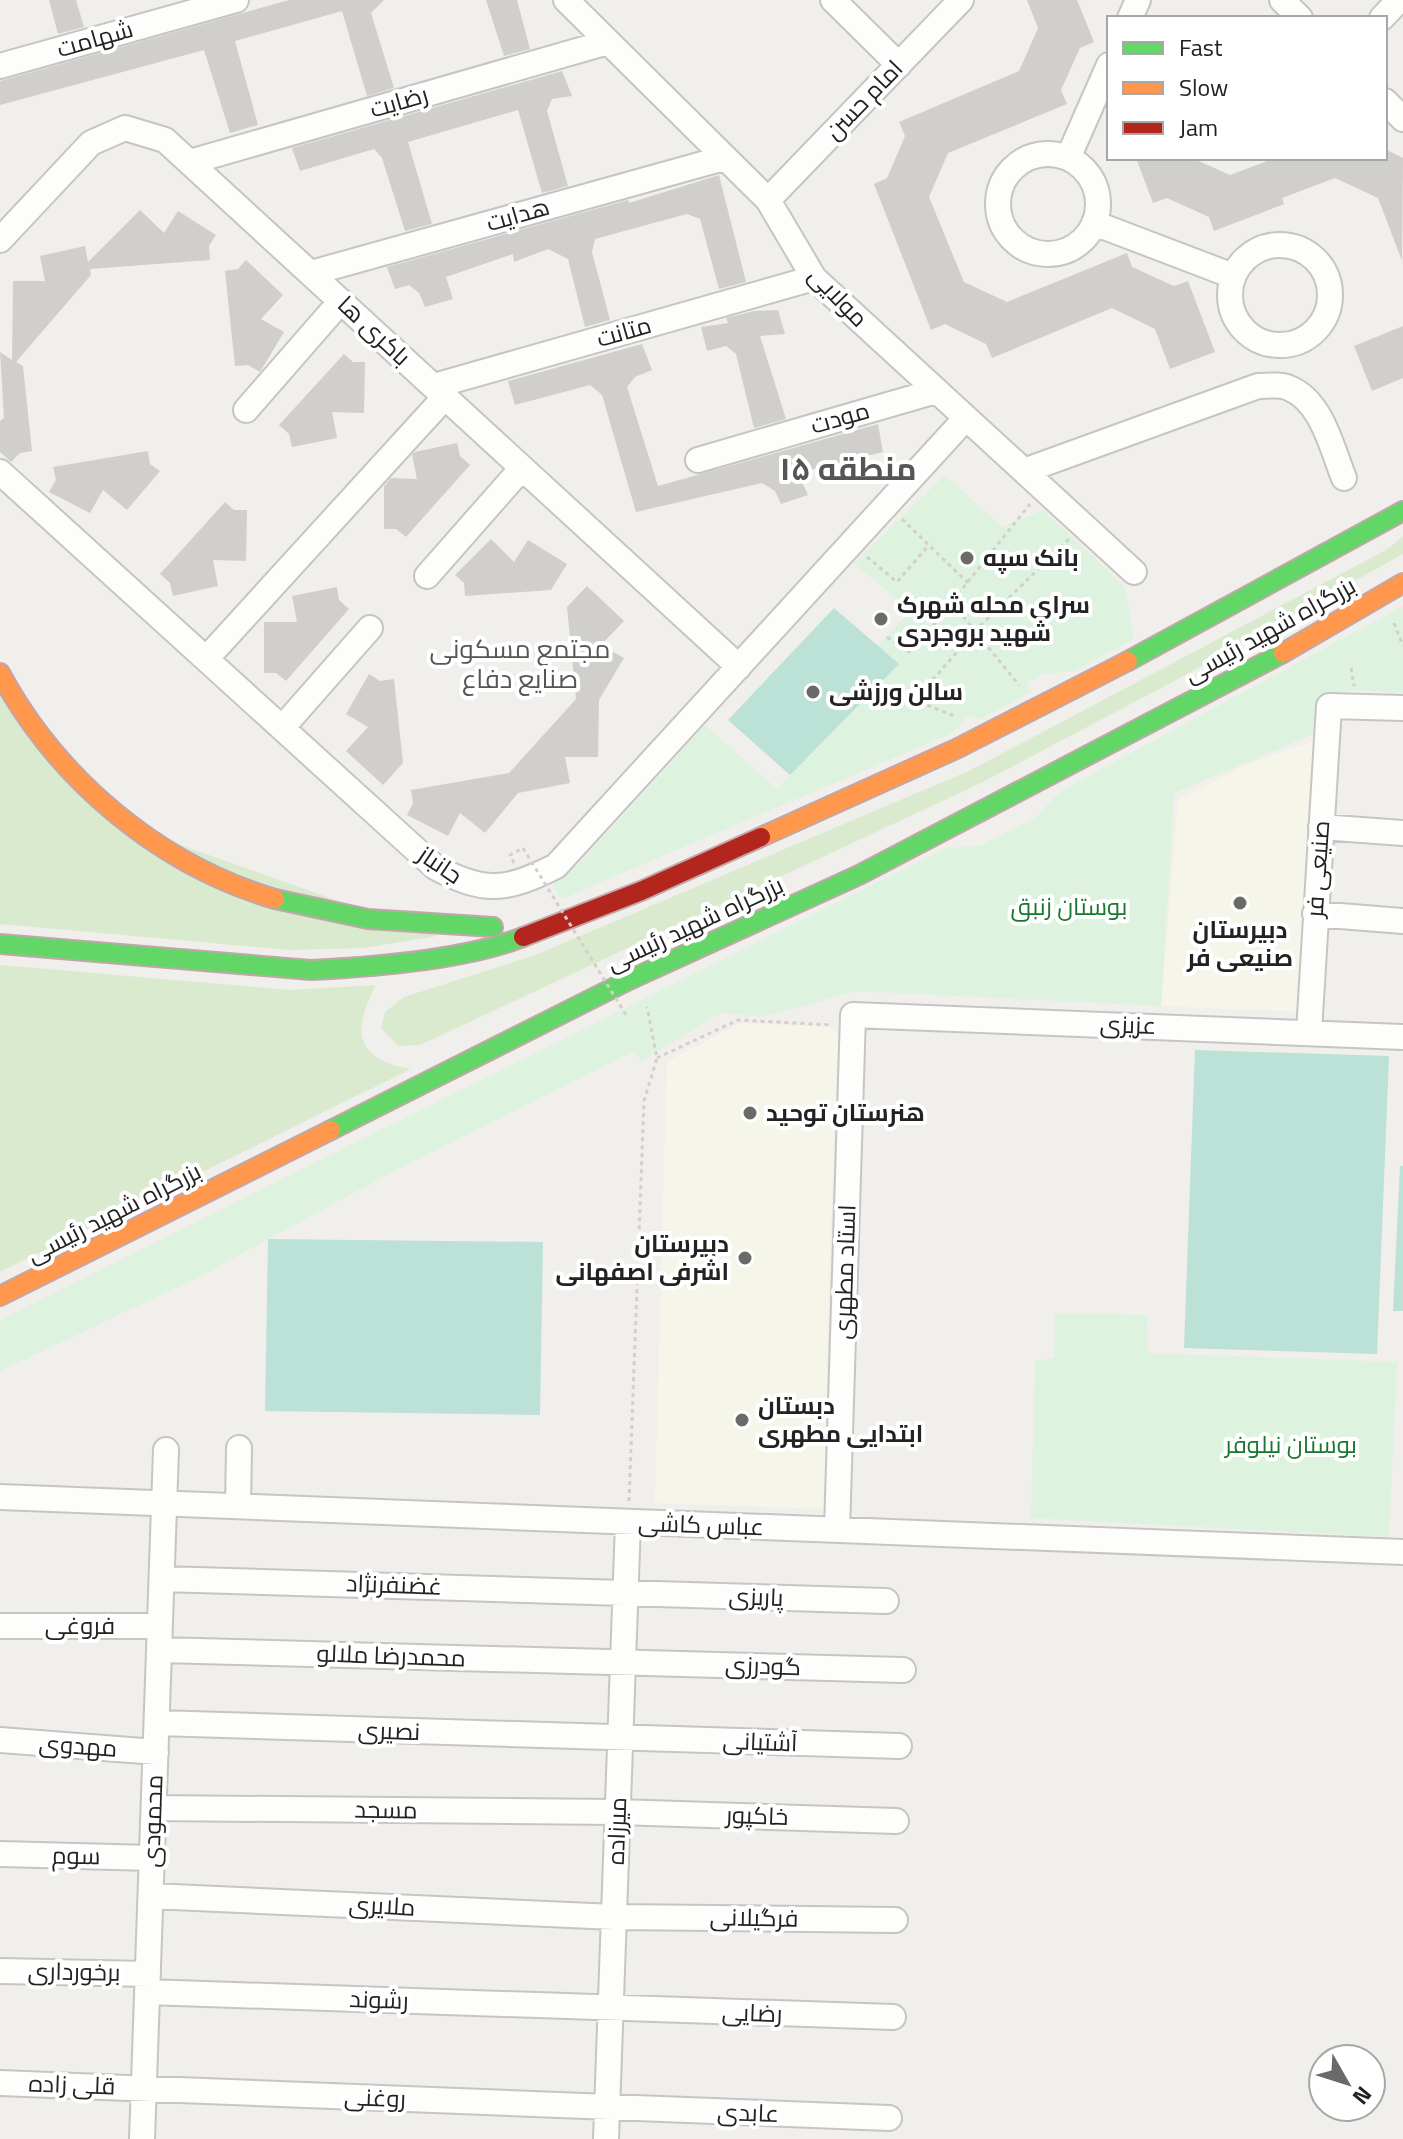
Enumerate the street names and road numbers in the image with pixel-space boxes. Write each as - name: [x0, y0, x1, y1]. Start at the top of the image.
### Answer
- street label: شهامت: [52, 10, 137, 66]
- street label: امام حسن: [816, 51, 911, 148]
- street label: رضایت: [365, 76, 432, 126]
- street label: هدایت: [482, 188, 554, 240]
- street label: مولايی: [801, 258, 877, 335]
- street label: باکری ها: [330, 287, 419, 374]
- street label: متانت: [592, 306, 655, 356]
- street label: مودت: [806, 391, 873, 443]
- street label: بزرگراه شهید رئیسی: [1177, 567, 1362, 691]
- street label: صنیعی فر: [1296, 819, 1338, 921]
- street label: جانباز: [409, 835, 470, 892]
- street label: بزرگراه شهید رئیسی: [600, 866, 789, 980]
- street label: عزیزی: [1099, 1005, 1157, 1043]
- street label: بزرگراه شهید رئیسی: [20, 1153, 207, 1272]
- street label: استاد مطهری: [824, 1204, 864, 1340]
- street label: عباس کاشی: [638, 1504, 765, 1544]
- street label: غضنفرنژاد: [345, 1564, 443, 1604]
- street label: پاریزی: [728, 1577, 785, 1615]
- street label: فروغی: [45, 1607, 115, 1643]
- street label: محمدرضا ملالو: [316, 1634, 466, 1676]
- street label: گودرزی: [725, 1646, 802, 1684]
- street label: نصیری: [357, 1711, 421, 1749]
- street label: آشتیانی: [722, 1722, 799, 1760]
- street label: مهدوی: [38, 1724, 119, 1766]
- street label: محمودی: [132, 1774, 172, 1868]
- street label: مسجد: [354, 1790, 418, 1828]
- street label: میرزاده: [597, 1796, 635, 1866]
- street label: خاکپور: [723, 1796, 789, 1834]
- street label: سوم: [51, 1837, 101, 1873]
- street label: ملایری: [348, 1885, 416, 1925]
- street label: فرگیلانی: [709, 1898, 799, 1936]
- street label: برخورداری: [27, 1952, 121, 1990]
- street label: رشوند: [349, 1980, 409, 2018]
- street label: رضایی: [721, 1993, 783, 2031]
- street label: قلی زاده: [28, 2064, 116, 2104]
- street label: روغنی: [343, 2078, 407, 2116]
- street label: عابدی: [716, 2093, 780, 2131]

